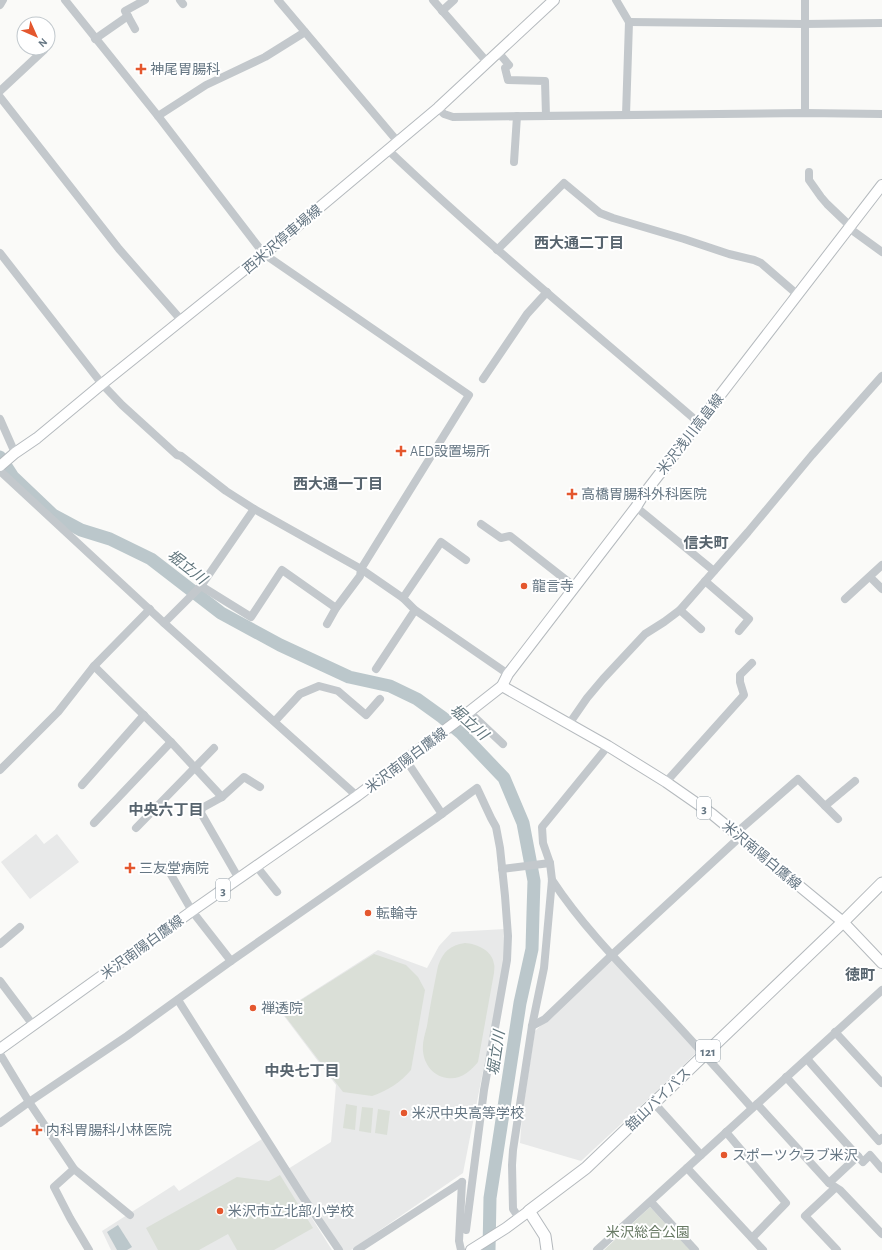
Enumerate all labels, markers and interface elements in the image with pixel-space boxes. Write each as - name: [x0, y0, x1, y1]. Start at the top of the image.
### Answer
- north arrow: [16, 16, 56, 56]
- text: N: [36, 36, 49, 49]
- place label: 神尾胃腸科: [150, 62, 220, 77]
- marker: 神尾胃腸科: [135, 63, 147, 75]
- street label: 西米沢停車場線: [240, 202, 325, 277]
- district label: 西大通二丁目: [534, 235, 624, 251]
- street label: 米沢浅川高畠線: [654, 390, 726, 478]
- place label: AED設置場所: [410, 444, 490, 459]
- marker: AED設置場所: [395, 445, 407, 457]
- district label: 西大通一丁目: [293, 476, 383, 492]
- place label: 高橋胃腸科外科医院: [581, 486, 707, 502]
- marker: 高橋胃腸科外科医院: [566, 488, 578, 500]
- district label: 信夫町: [683, 535, 729, 551]
- water label: 堀立川: [164, 547, 211, 588]
- place label: 龍言寺: [532, 579, 574, 594]
- marker: 龍言寺: [519, 581, 529, 591]
- water label: 堀立川: [447, 701, 493, 744]
- street label: 米沢南陽白鷹線: [363, 725, 450, 796]
- road number: 3: [697, 797, 711, 819]
- district label: 中央六丁目: [128, 802, 204, 818]
- street label: 米沢南陽白鷹線: [719, 818, 804, 893]
- place label: 三友堂病院: [139, 861, 209, 876]
- marker: 三友堂病院: [124, 862, 136, 874]
- road number: 3: [216, 879, 230, 901]
- place label: 転輪寺: [376, 905, 418, 921]
- marker: 転輪寺: [363, 908, 373, 918]
- street label: 米沢南陽白鷹線: [98, 913, 186, 982]
- district label: 徳町: [845, 967, 875, 983]
- place label: 禅透院: [261, 1001, 303, 1016]
- marker: 禅透院: [248, 1003, 258, 1013]
- water label: 堀立川: [485, 1028, 508, 1076]
- road number: 121: [696, 1040, 720, 1062]
- district label: 中央七丁目: [264, 1063, 340, 1079]
- street label: 舘山バイパス: [623, 1065, 694, 1134]
- place label: 米沢中央高等学校: [412, 1105, 524, 1121]
- marker: 米沢中央高等学校: [399, 1108, 409, 1118]
- place label: 内科胃腸科小林医院: [46, 1123, 172, 1138]
- marker: 内科胃腸科小林医院: [31, 1124, 43, 1136]
- place label: スポーツクラブ米沢: [732, 1147, 858, 1163]
- marker: スポーツクラブ米沢: [719, 1150, 729, 1160]
- place label: 米沢市立北部小学校: [228, 1203, 354, 1219]
- marker: 米沢市立北部小学校: [215, 1206, 225, 1216]
- park label: 米沢総合公園: [606, 1225, 690, 1240]

